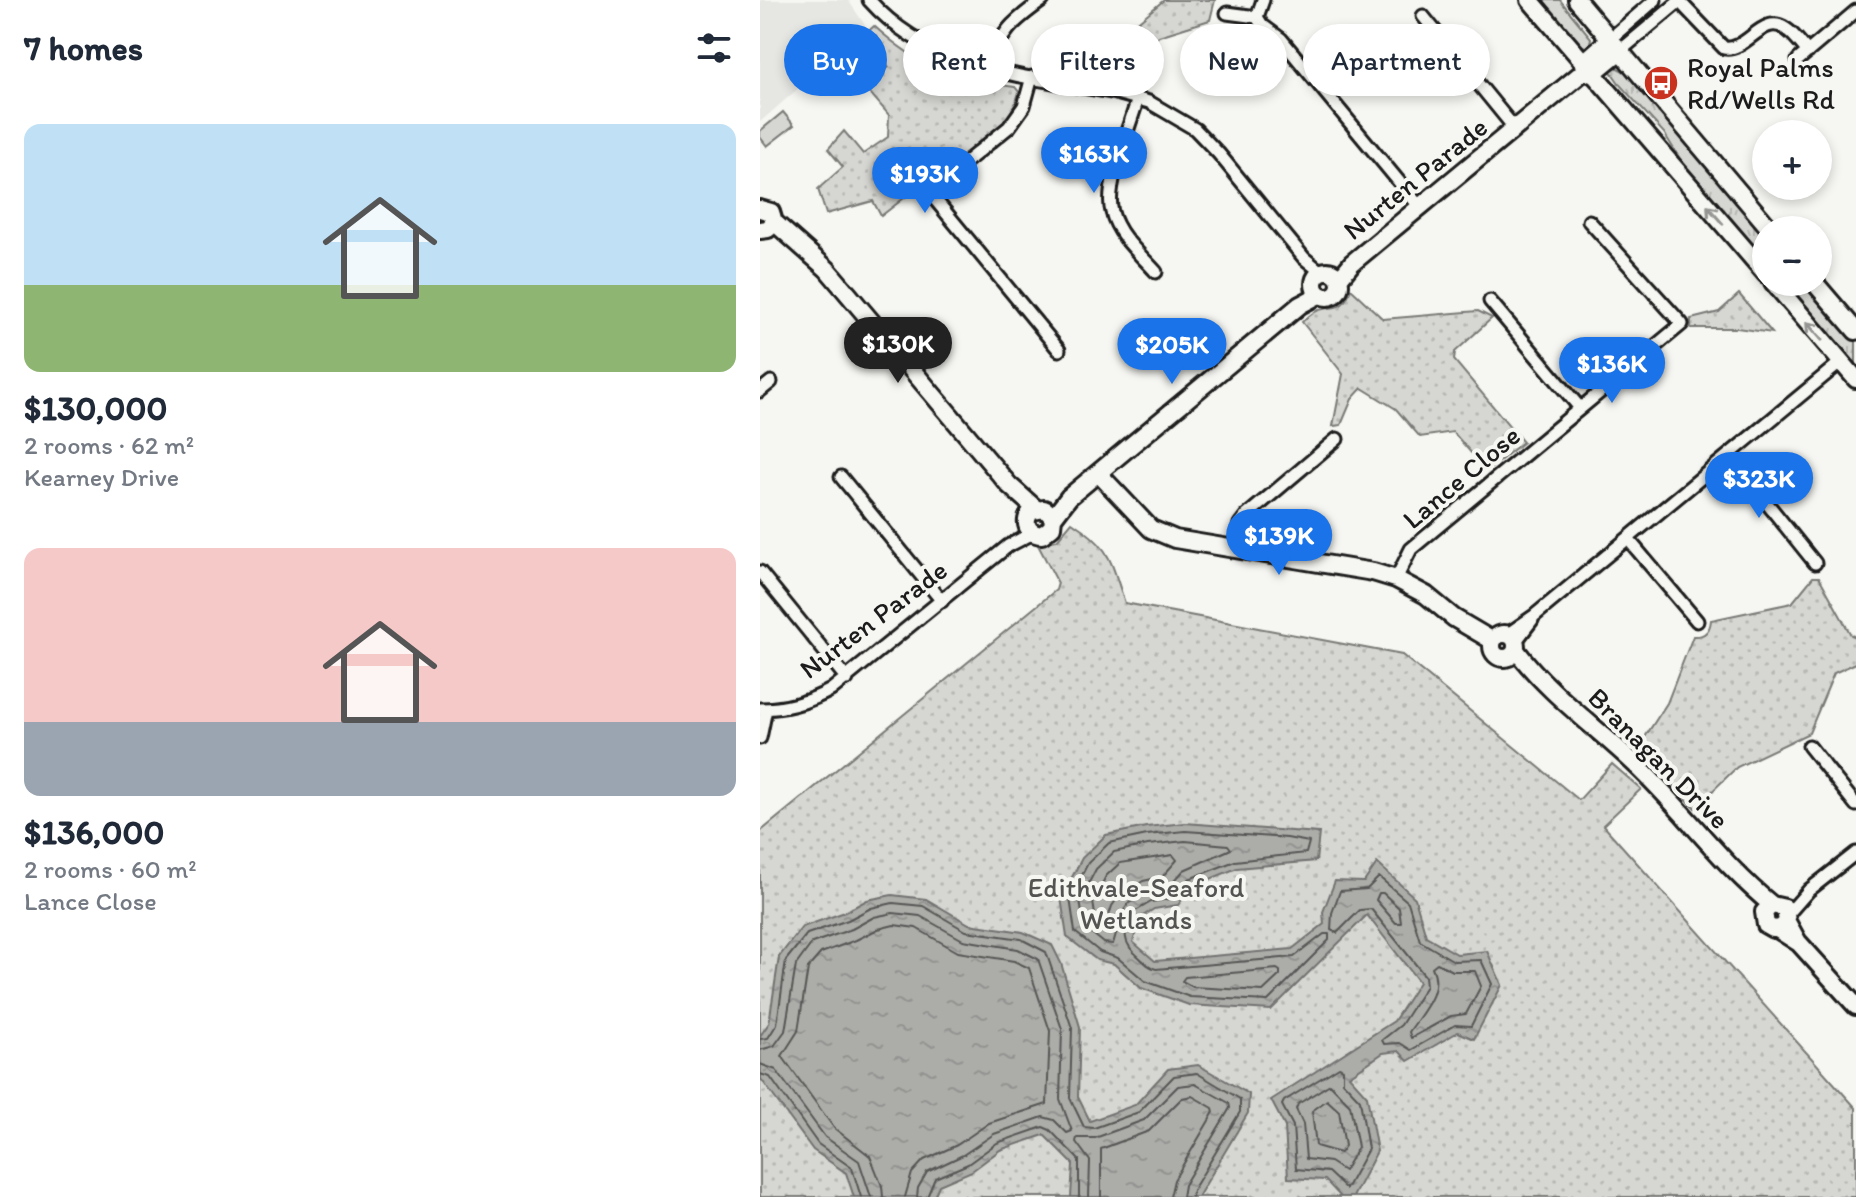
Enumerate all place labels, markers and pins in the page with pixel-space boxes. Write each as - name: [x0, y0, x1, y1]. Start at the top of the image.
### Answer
- place label: Royal Palms Rd/Wells Rd: [1687, 50, 1835, 116]
- bus stop icon: Royal Palms Rd/Wells Rd: [1642, 64, 1680, 102]
- pin: $163K: [1038, 127, 1150, 195]
- pin: $193K: [869, 147, 981, 215]
- pin: $130K: [842, 317, 954, 385]
- pin: $205K: [1116, 318, 1228, 386]
- pin: $136K: [1556, 337, 1668, 405]
- pin: $323K: [1703, 452, 1815, 520]
- pin: $139K: [1223, 509, 1335, 577]

